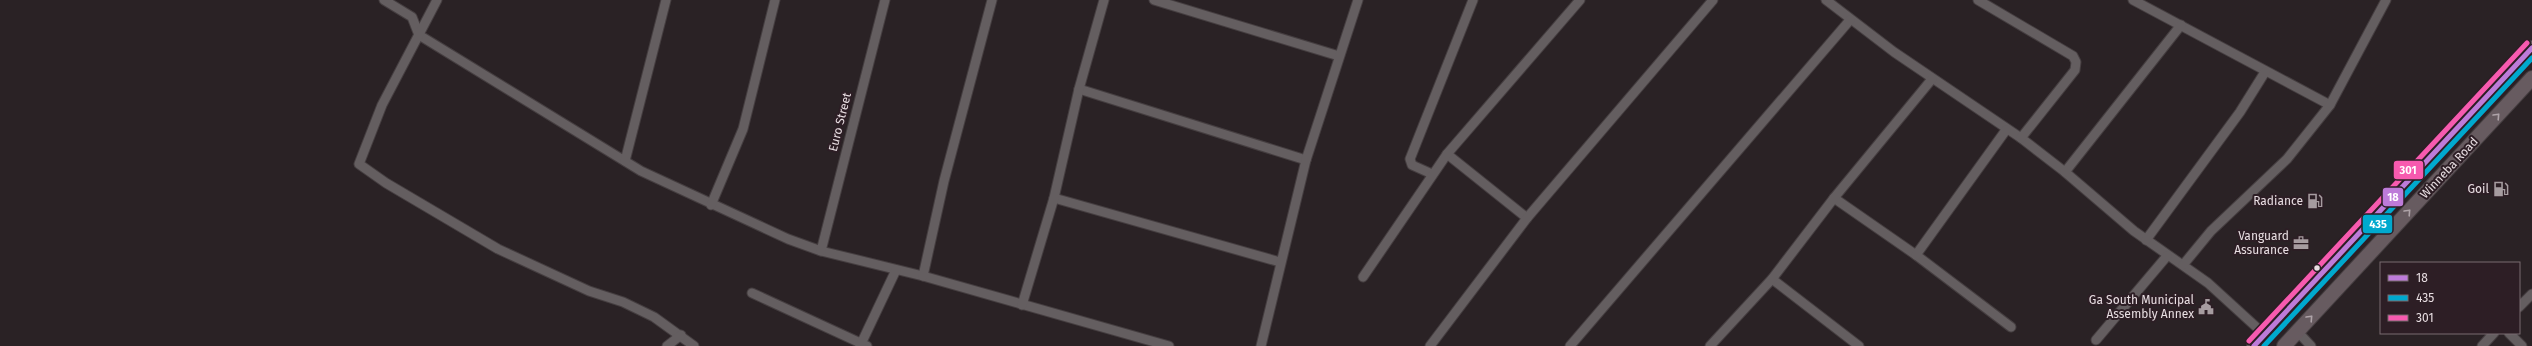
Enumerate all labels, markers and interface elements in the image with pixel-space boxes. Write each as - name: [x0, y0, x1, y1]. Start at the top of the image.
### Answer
- street label: Euro Street: [826, 90, 854, 153]
- one-way arrow: [2492, 114, 2499, 121]
- street label: Winneba Road: [2417, 135, 2481, 201]
- line badge: 301: [2393, 160, 2424, 180]
- text: 301: [2398, 164, 2417, 177]
- fuel station icon: Goil: [2492, 180, 2510, 198]
- place label: Goil: [2468, 182, 2489, 196]
- line badge: 18: [2382, 187, 2404, 207]
- text: 18: [2387, 191, 2399, 204]
- fuel station icon: Radiance: [2306, 192, 2324, 210]
- place label: Radiance: [2253, 194, 2303, 208]
- one-way arrow: [2404, 209, 2411, 217]
- line badge: 435: [2362, 214, 2393, 234]
- text: 435: [2369, 218, 2387, 231]
- place label: Vanguard Assurance: [2234, 229, 2289, 257]
- office icon: Vanguard Assurance: [2292, 234, 2310, 252]
- legend: [2380, 262, 2520, 334]
- unlabelled marker: [2312, 263, 2322, 273]
- text: 18: [2416, 271, 2428, 285]
- text: 435: [2416, 291, 2434, 305]
- place label: Ga South Municipal Assembly Annex: [2089, 293, 2194, 321]
- public building icon: Ga South Municipal Assembly Annex: [2197, 298, 2215, 316]
- text: 301: [2416, 311, 2434, 325]
- one-way arrow: [2306, 315, 2313, 322]

